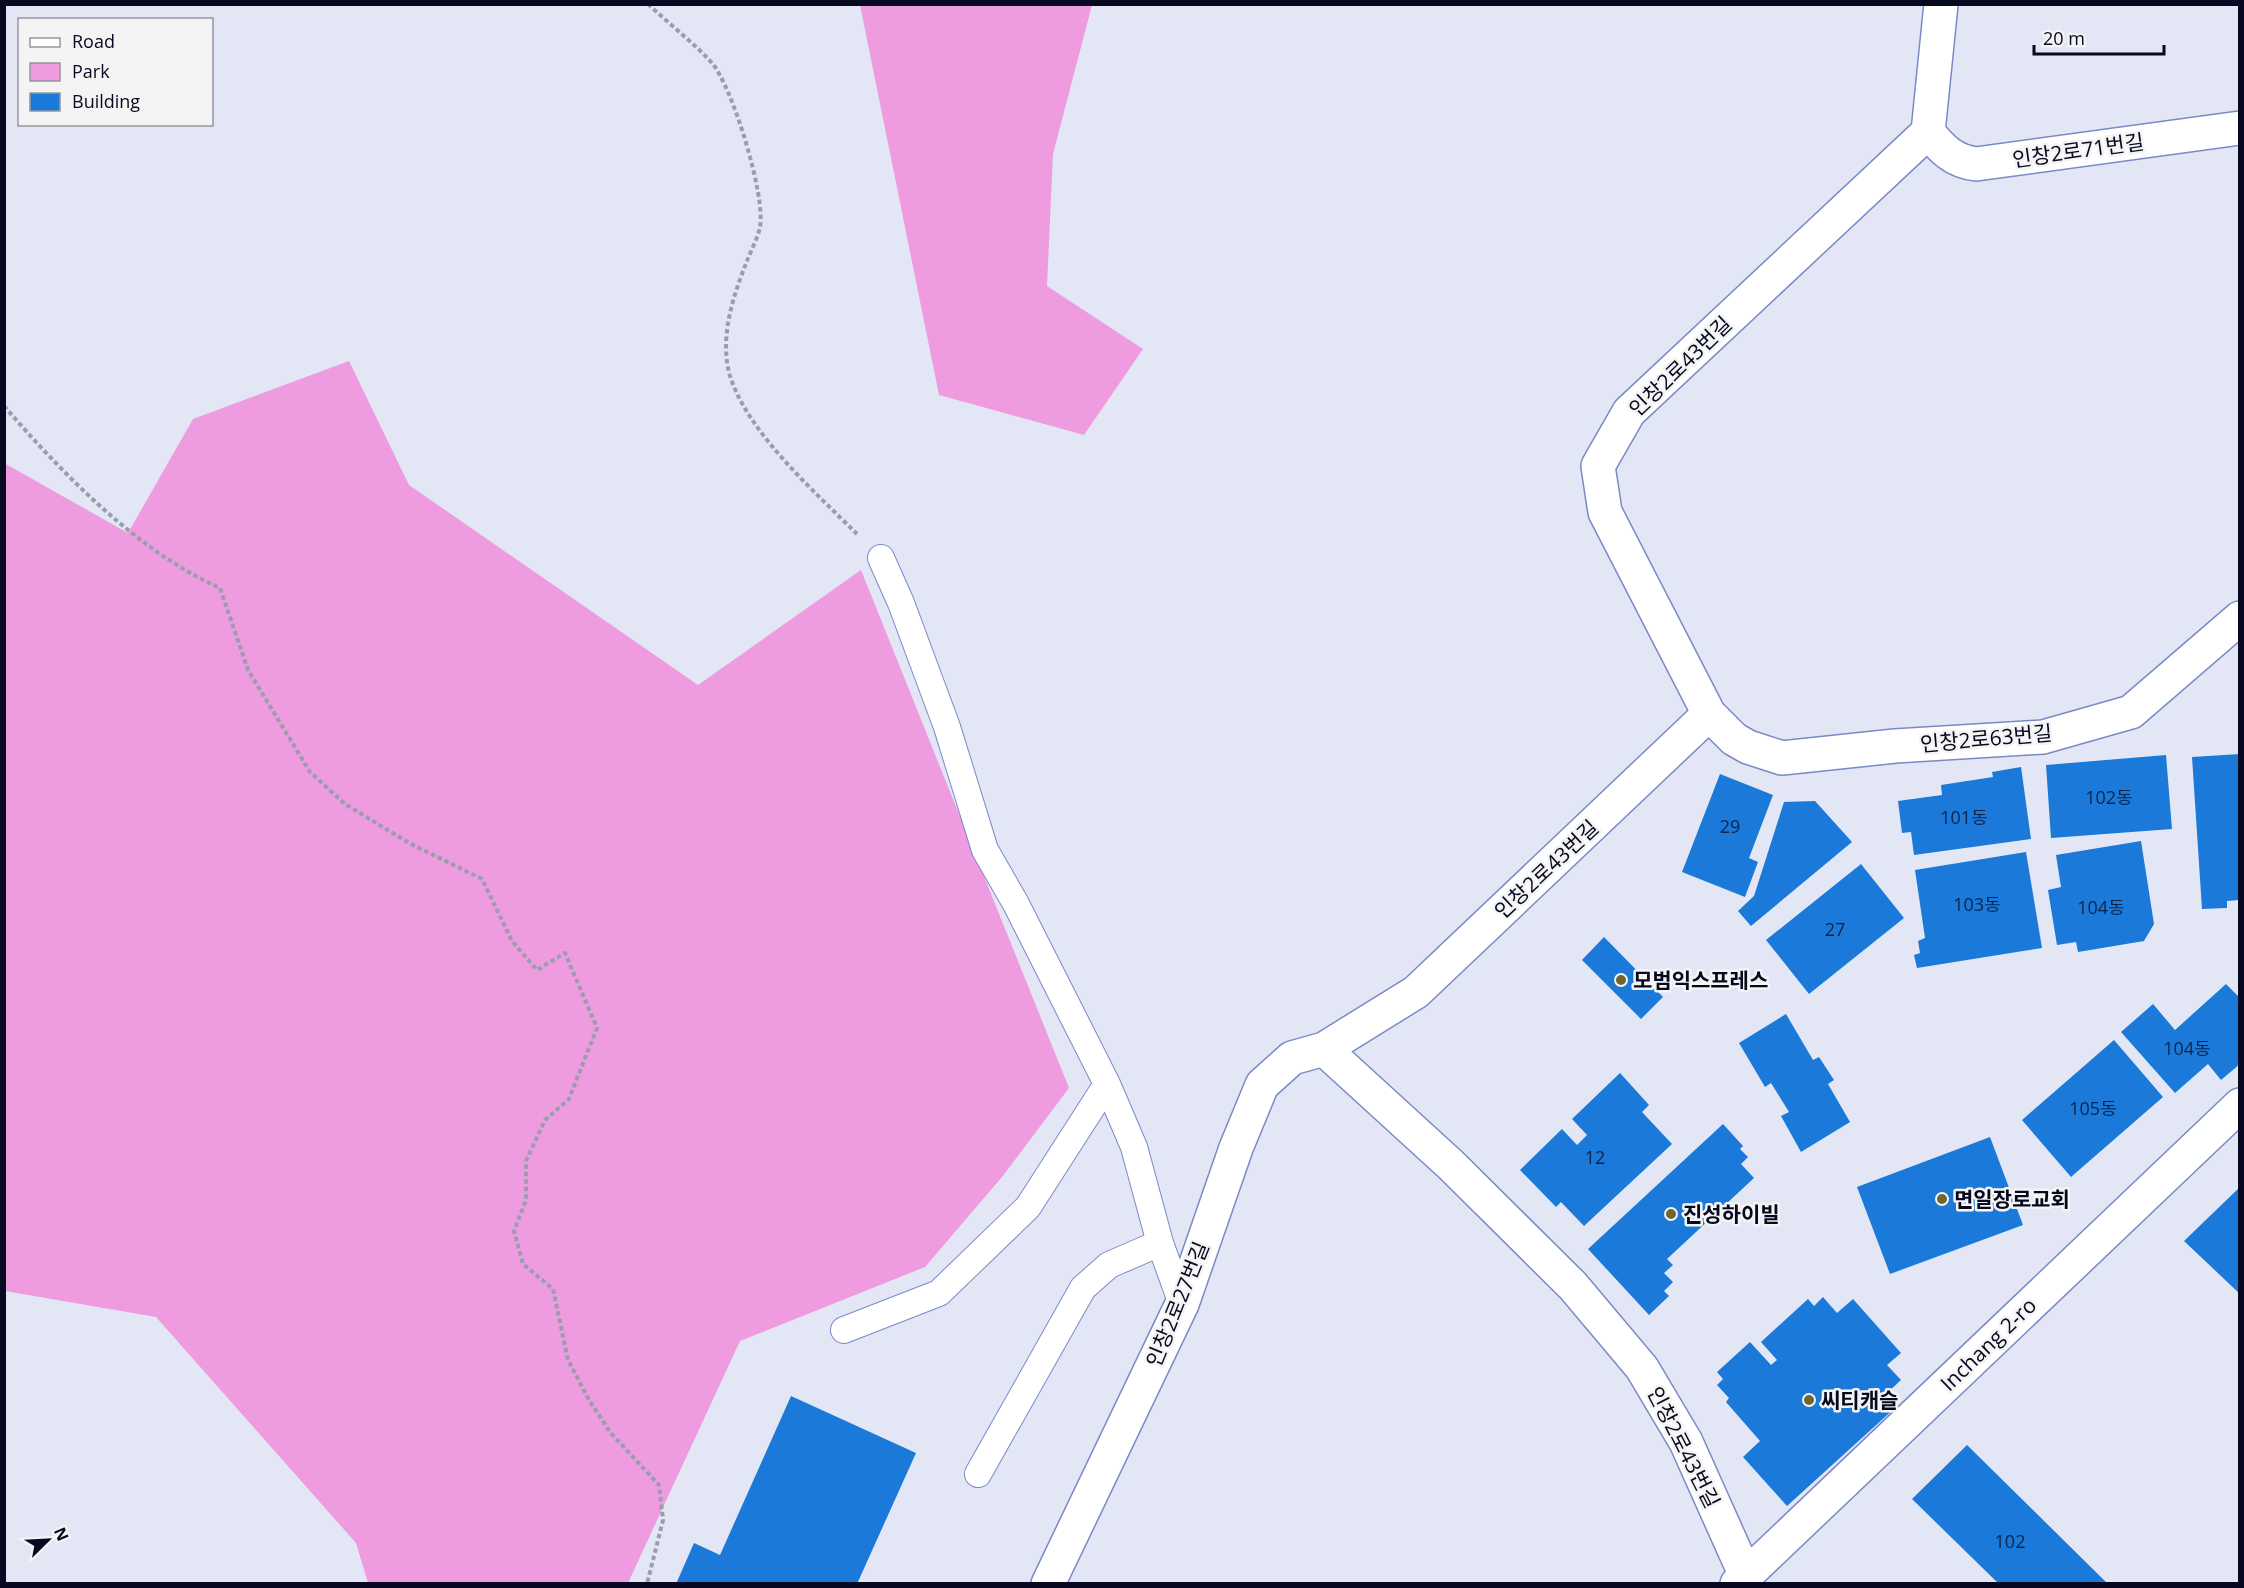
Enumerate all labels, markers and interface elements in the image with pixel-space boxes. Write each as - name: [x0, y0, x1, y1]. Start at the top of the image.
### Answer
- legend: [18, 18, 213, 126]
- scale bar: [2034, 18, 2164, 56]
- text: 20 m: [2043, 26, 2085, 50]
- text: Road: [72, 29, 115, 53]
- text: Park: [72, 59, 110, 83]
- text: Building: [72, 89, 140, 113]
- street label: 인창2로71번길: [2010, 127, 2146, 173]
- street label: 인창2로43번길: [1623, 310, 1737, 422]
- street label: 인창2로63번길: [1919, 718, 2053, 758]
- house number: 102동: [2085, 785, 2133, 809]
- house number: 101동: [1940, 805, 1988, 829]
- street label: 인창2로43번길: [1488, 814, 1604, 924]
- house number: 29: [1720, 814, 1740, 838]
- house number: 103동: [1953, 892, 2001, 916]
- house number: 104동: [2077, 895, 2125, 919]
- house number: 27: [1825, 917, 1845, 941]
- place label: 모범익스프레스: [1633, 966, 1768, 994]
- marker: 모범익스프레스: [1614, 973, 1628, 987]
- house number: 104동: [2163, 1036, 2211, 1060]
- house number: 105동: [2069, 1096, 2117, 1120]
- house number: 12: [1585, 1145, 1605, 1169]
- place label: 면일장로교회: [1954, 1185, 2070, 1213]
- marker: 면일장로교회: [1935, 1192, 1949, 1206]
- place label: 진성하이빌: [1683, 1200, 1780, 1228]
- marker: 진성하이빌: [1664, 1207, 1678, 1221]
- street label: 인창2로27번길: [1139, 1237, 1215, 1371]
- street label: Inchang 2-ro: [1934, 1291, 2042, 1397]
- street label: 인창2로43번길: [1641, 1382, 1727, 1512]
- place label: 씨티캐슬: [1821, 1386, 1898, 1414]
- marker: 씨티캐슬: [1802, 1393, 1816, 1407]
- north arrow: [18, 1510, 78, 1570]
- text: N: [49, 1523, 74, 1544]
- house number: 102: [1995, 1529, 2025, 1553]

